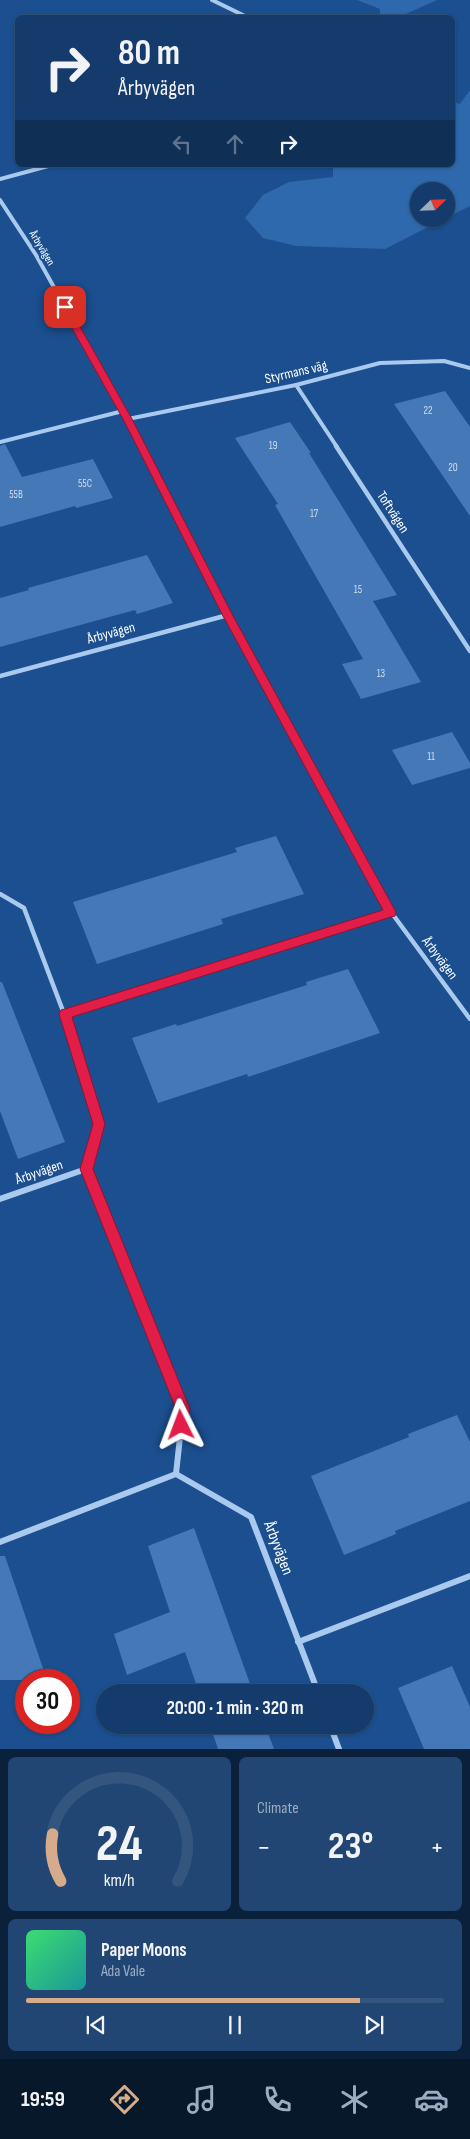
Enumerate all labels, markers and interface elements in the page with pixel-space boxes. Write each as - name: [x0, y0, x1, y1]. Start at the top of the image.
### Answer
- text: 80 m: [118, 32, 180, 75]
- icon: right: [35, 35, 100, 100]
- text: Årbyvägen: [118, 75, 195, 102]
- icon: left: [168, 130, 196, 158]
- icon: ahead: [221, 130, 249, 158]
- icon: right: [274, 130, 302, 158]
- north arrow: [410, 182, 455, 228]
- map controls: [410, 182, 455, 227]
- street label: Årbyvägen: [26, 227, 58, 268]
- pin: [44, 286, 86, 328]
- icon: arrive: [51, 293, 79, 321]
- street label: Styrmans väg: [263, 356, 329, 387]
- house number: 22: [423, 404, 433, 417]
- house number: 19: [269, 439, 277, 452]
- house number: 20: [448, 461, 458, 474]
- house number: 55C: [78, 477, 92, 490]
- house number: 55B: [9, 488, 23, 501]
- street label: Toftvägen: [373, 488, 413, 536]
- house number: 17: [310, 507, 319, 520]
- house number: 15: [354, 583, 362, 596]
- street label: Årbyvägen: [84, 618, 137, 648]
- house number: 13: [377, 667, 386, 680]
- house number: 11: [427, 750, 435, 763]
- street label: Årbyvägen: [418, 932, 462, 983]
- street label: Årbyvägen: [12, 1156, 65, 1188]
- position arrow: [154, 1398, 206, 1450]
- street label: Årbyvägen: [259, 1517, 297, 1578]
- speed limit sign: 30: [15, 1669, 80, 1734]
- text: 20:00 · 1 min · 320 m: [166, 1697, 304, 1720]
- text: Climate: [257, 1799, 299, 1818]
- text: 24: [96, 1813, 143, 1876]
- text: 23°: [328, 1824, 373, 1869]
- text: −: [257, 1831, 271, 1864]
- text: +: [430, 1831, 444, 1864]
- text: km/h: [104, 1870, 135, 1891]
- text: Paper Moons: [101, 1939, 187, 1962]
- text: Ada Vale: [101, 1962, 145, 1981]
- icon: previous: [82, 2011, 110, 2039]
- icon: pause: [221, 2011, 249, 2039]
- icon: next: [360, 2011, 388, 2039]
- icon: directions: [107, 2082, 142, 2117]
- icon: music: [184, 2082, 219, 2117]
- icon: phone: [260, 2082, 295, 2117]
- icon: climate: [337, 2082, 372, 2117]
- icon: car: [414, 2082, 449, 2117]
- text: 19:59: [21, 2086, 65, 2113]

